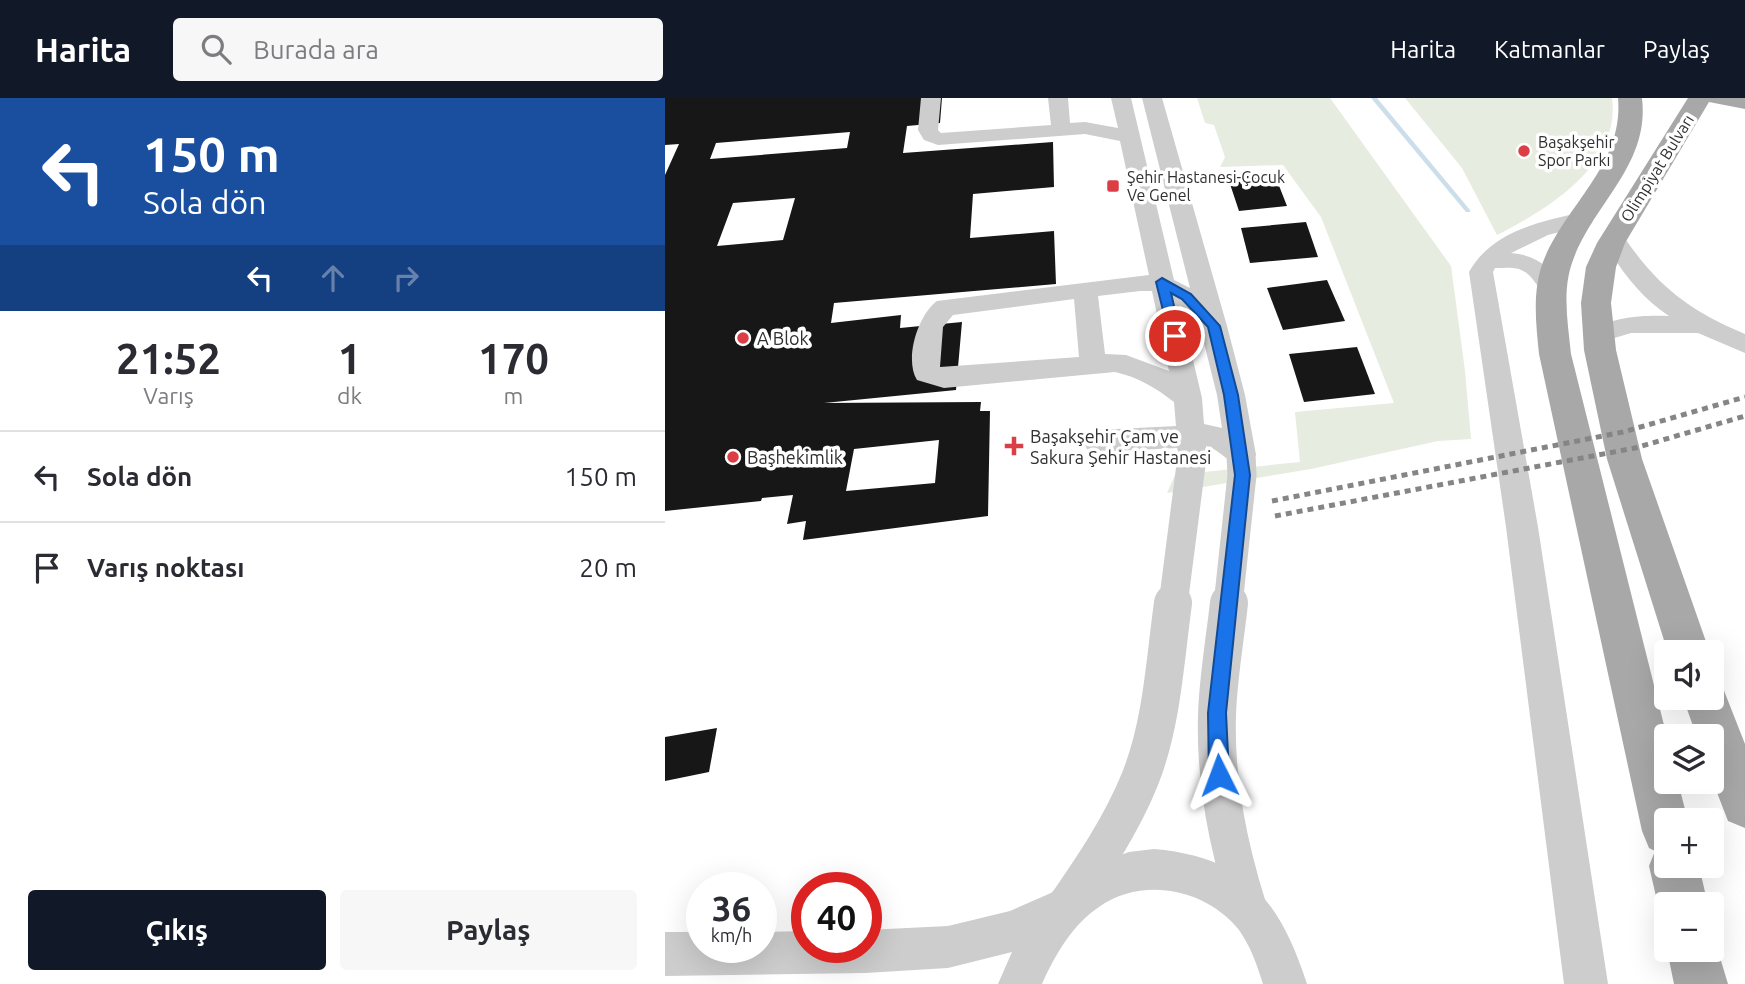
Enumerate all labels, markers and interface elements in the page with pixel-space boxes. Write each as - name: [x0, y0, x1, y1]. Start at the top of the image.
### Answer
- search box: [173, 18, 663, 81]
- icon: search: [197, 30, 235, 68]
- text: Harita: [35, 31, 131, 68]
- text: Burada ara: [253, 35, 379, 64]
- text: Harita: [1390, 36, 1456, 63]
- text: Katmanlar: [1494, 36, 1605, 63]
- text: Paylaş: [1643, 36, 1710, 63]
- street label: Olimpiyat Bulvarı: [1617, 111, 1697, 225]
- icon: left: [28, 126, 119, 217]
- text: 150 m: [143, 126, 280, 181]
- place label: Başakşehir Spor Parkı: [1538, 133, 1615, 169]
- marker: Başakşehir Spor Parkı: [1516, 143, 1532, 159]
- place label: Şehir Hastanesi-Çocuk Ve Genel: [1127, 168, 1285, 204]
- marker: Şehir Hastanesi-Çocuk Ve Genel: [1105, 178, 1121, 194]
- text: Sola dön: [143, 184, 266, 220]
- icon: left: [241, 259, 279, 297]
- icon: ahead: [314, 259, 352, 297]
- icon: right: [387, 259, 425, 297]
- pin: [1145, 306, 1205, 366]
- icon: arrive: [1156, 317, 1194, 355]
- place label: A Blok: [757, 328, 809, 348]
- marker: A Blok: [735, 330, 751, 346]
- text: 21:52: [116, 335, 221, 382]
- text: 1: [338, 335, 361, 382]
- text: 170: [478, 335, 549, 382]
- text: Varış: [143, 383, 194, 408]
- text: dk: [337, 383, 362, 408]
- text: m: [504, 383, 523, 408]
- place label: Başakşehir Çam ve Sakura Şehir Hastanesi: [1030, 426, 1212, 467]
- marker: Başakşehir Çam ve Sakura Şehir Hastanesi: [1004, 436, 1024, 456]
- place label: Başhekimlik: [747, 447, 843, 467]
- marker: Başhekimlik: [725, 449, 741, 465]
- icon: left: [28, 458, 66, 496]
- text: Sola dön: [87, 462, 192, 491]
- text: 150 m: [565, 462, 637, 491]
- icon: arrive: [28, 549, 66, 587]
- text: Varış noktası: [87, 553, 244, 582]
- text: 20 m: [579, 553, 637, 582]
- map controls: [1654, 640, 1724, 962]
- button: sound: [1654, 640, 1724, 710]
- button: layers: [1654, 724, 1724, 794]
- position arrow: [1182, 738, 1256, 812]
- button: +: [1654, 808, 1724, 878]
- speed limit sign: 40: [791, 872, 882, 963]
- text: 36: [712, 888, 751, 928]
- button: Çıkış: [28, 890, 326, 970]
- button: Paylaş: [340, 890, 637, 970]
- button: −: [1654, 892, 1724, 962]
- text: km/h: [711, 925, 752, 945]

